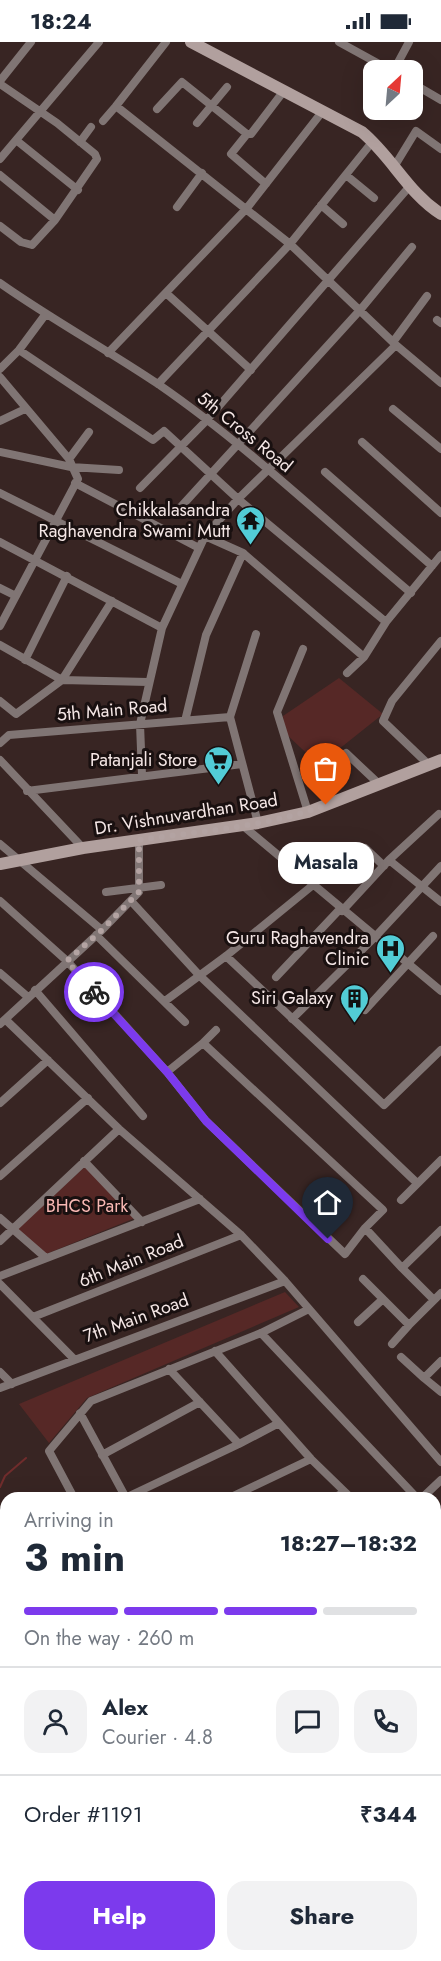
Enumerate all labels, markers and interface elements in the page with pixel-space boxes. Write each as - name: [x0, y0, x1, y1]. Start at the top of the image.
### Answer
- text: 18:24: [30, 5, 92, 37]
- north arrow: [363, 60, 423, 120]
- map controls: [363, 60, 423, 120]
- street label: 5th Cross Road: [192, 385, 298, 479]
- place label: Chikkalasandra Raghavendra Swami Mutt: [39, 497, 231, 544]
- temple icon: Chikkalasandra Raghavendra Swami Mutt: [235, 504, 267, 546]
- street label: 5th Main Road: [56, 692, 168, 728]
- pin: [300, 743, 351, 805]
- supermarket icon: Patanjali Store: [202, 744, 234, 786]
- place label: Patanjali Store: [90, 747, 197, 773]
- icon: bag: [309, 752, 342, 785]
- street label: Dr. Vishnuvardhan Road: [93, 787, 279, 841]
- callout: Masala: [278, 841, 374, 883]
- text: Masala: [294, 848, 358, 877]
- place label: Guru Raghavendra Clinic: [226, 925, 369, 972]
- hospital icon: Guru Raghavendra Clinic: [374, 932, 406, 974]
- courier: [64, 962, 124, 1022]
- icon: bike: [78, 976, 111, 1009]
- building icon: Siri Galaxy: [338, 982, 370, 1024]
- place label: Siri Galaxy: [251, 985, 333, 1011]
- pin: [302, 1177, 353, 1239]
- icon: home: [311, 1186, 344, 1219]
- park label: BHCS Park: [46, 1193, 128, 1219]
- street label: 6th Main Road: [75, 1228, 187, 1294]
- street label: 7th Main Road: [80, 1287, 192, 1349]
- text: Arriving in: [24, 1506, 114, 1535]
- text: 18:27–18:32: [280, 1527, 417, 1559]
- text: 3 min: [24, 1529, 125, 1586]
- text: On the way · 260 m: [24, 1624, 194, 1653]
- button: person: [24, 1690, 87, 1753]
- button: chat: [276, 1690, 339, 1753]
- button: phone: [354, 1690, 417, 1753]
- text: Alex: [102, 1691, 148, 1723]
- text: Courier · 4.8: [102, 1723, 213, 1752]
- text: Order #1191: [24, 1798, 143, 1830]
- text: ₹344: [360, 1798, 417, 1830]
- button: Help: [24, 1881, 215, 1950]
- button: Share: [227, 1881, 417, 1950]

